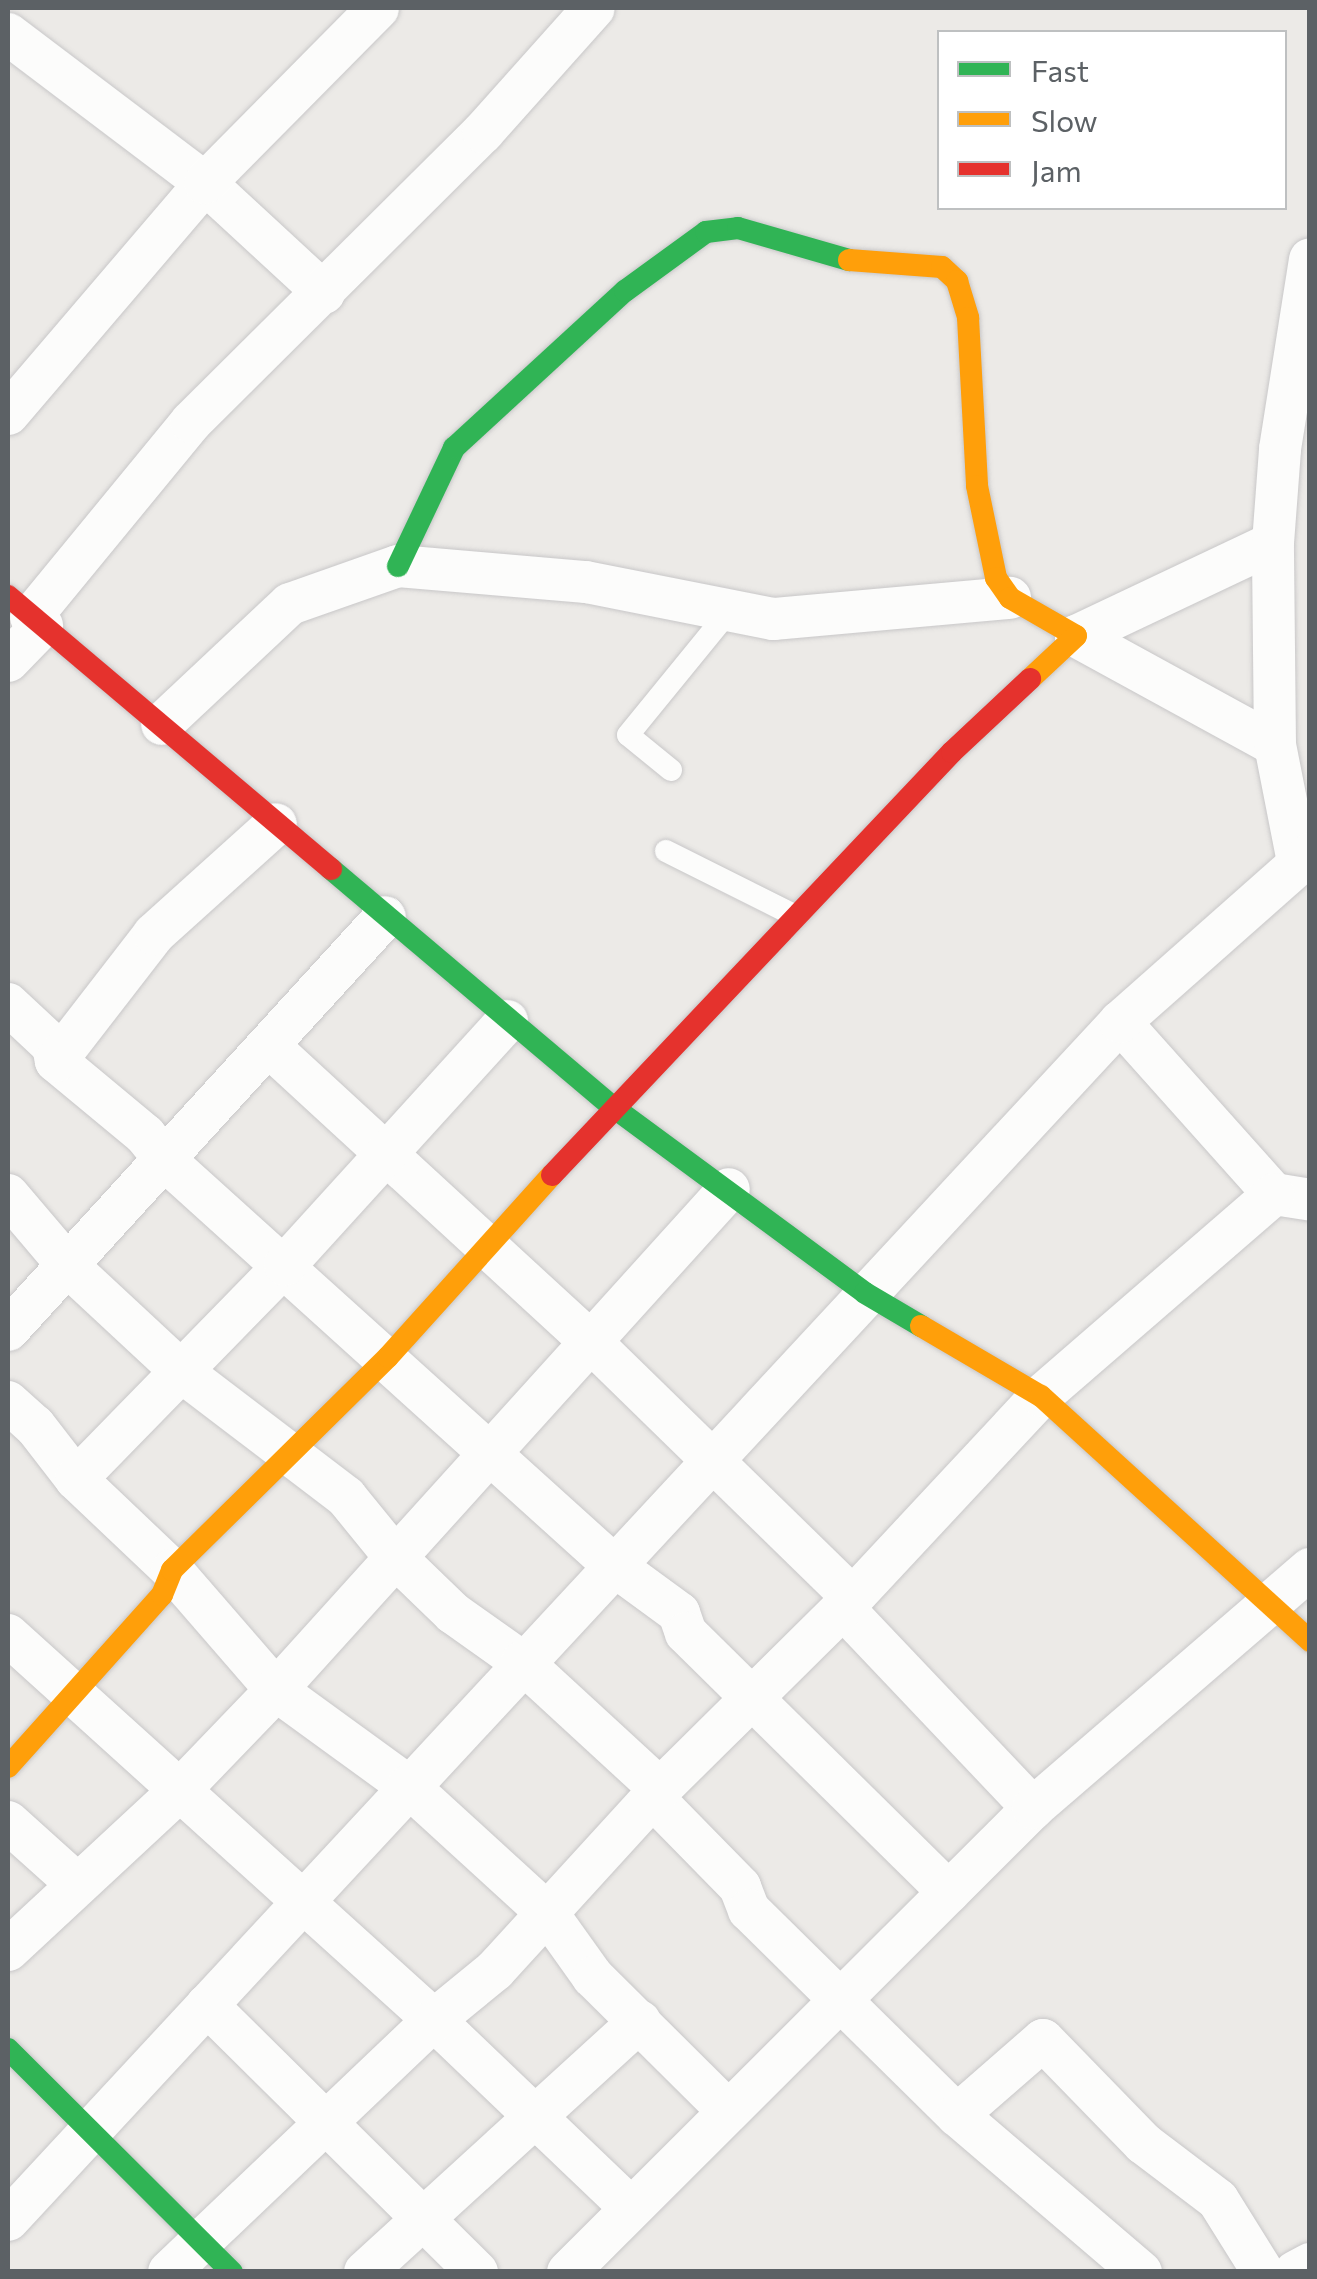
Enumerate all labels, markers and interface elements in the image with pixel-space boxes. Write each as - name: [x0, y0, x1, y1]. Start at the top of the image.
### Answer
- legend: [937, 30, 1287, 210]
- text: Fast: [1031, 51, 1089, 88]
- text: Slow: [1031, 101, 1098, 138]
- text: Jam: [1031, 151, 1082, 188]

